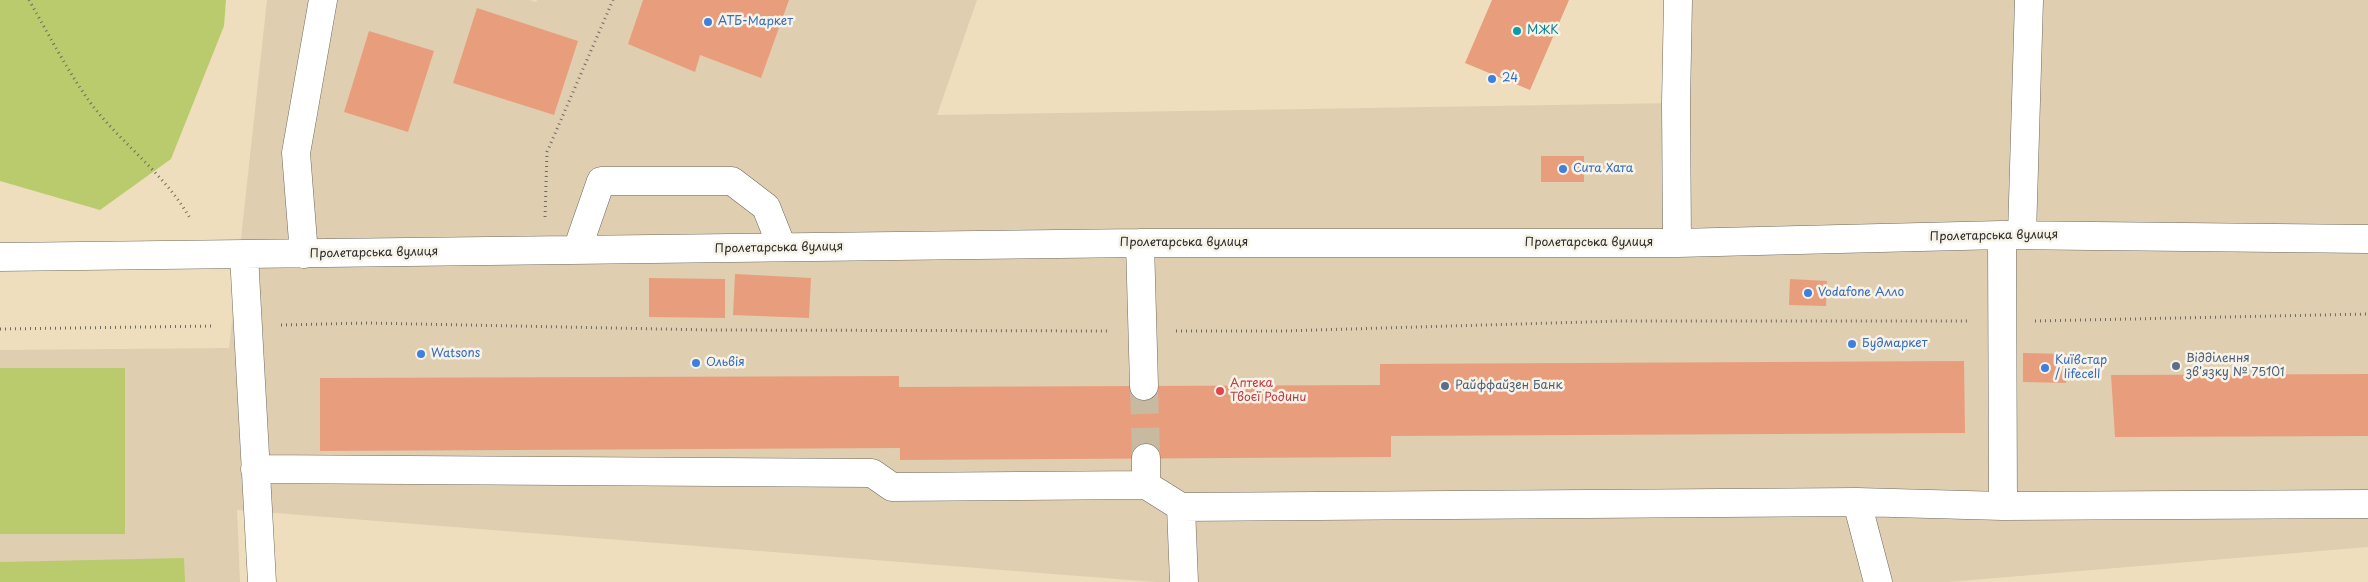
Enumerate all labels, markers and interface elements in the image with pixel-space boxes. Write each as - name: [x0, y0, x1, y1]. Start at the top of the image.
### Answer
- place label: АТБ-Маркет: [718, 15, 793, 29]
- marker: АТБ-Маркет: [702, 16, 714, 28]
- place label: МЖК: [1527, 24, 1559, 38]
- marker: МЖК: [1511, 25, 1523, 37]
- place label: 24: [1502, 72, 1518, 86]
- marker: 24: [1486, 73, 1498, 85]
- place label: Сита Хата: [1573, 162, 1633, 176]
- marker: Сита Хата: [1557, 163, 1569, 175]
- street label: Пролетарська вулиця: [1930, 228, 2058, 244]
- street label: Пролетарська вулиця: [1120, 236, 1248, 250]
- street label: Пролетарська вулиця: [1525, 236, 1653, 250]
- street label: Пролетарська вулиця: [715, 240, 843, 256]
- street label: Пролетарська вулиця: [310, 245, 438, 261]
- place label: Vodafone Алло: [1818, 286, 1904, 300]
- marker: Vodafone Алло: [1802, 287, 1814, 299]
- place label: Будмаркет: [1862, 337, 1927, 351]
- marker: Будмаркет: [1846, 338, 1858, 350]
- place label: Watsons: [431, 347, 480, 361]
- marker: Watsons: [415, 348, 427, 360]
- place label: Відділення зв'язку № 75101: [2186, 352, 2285, 380]
- place label: Київстар / lifecell: [2055, 354, 2107, 382]
- place label: Ольвія: [706, 356, 745, 370]
- marker: Ольвія: [690, 357, 702, 369]
- marker: Відділення зв'язку № 75101: [2170, 360, 2182, 372]
- marker: Київстар / lifecell: [2039, 362, 2051, 374]
- place label: Аптека Твоєї Родини: [1230, 377, 1307, 405]
- place label: Райффайзен Банк: [1455, 379, 1563, 393]
- marker: Райффайзен Банк: [1439, 380, 1451, 392]
- marker: Аптека Твоєї Родини: [1214, 385, 1226, 397]

